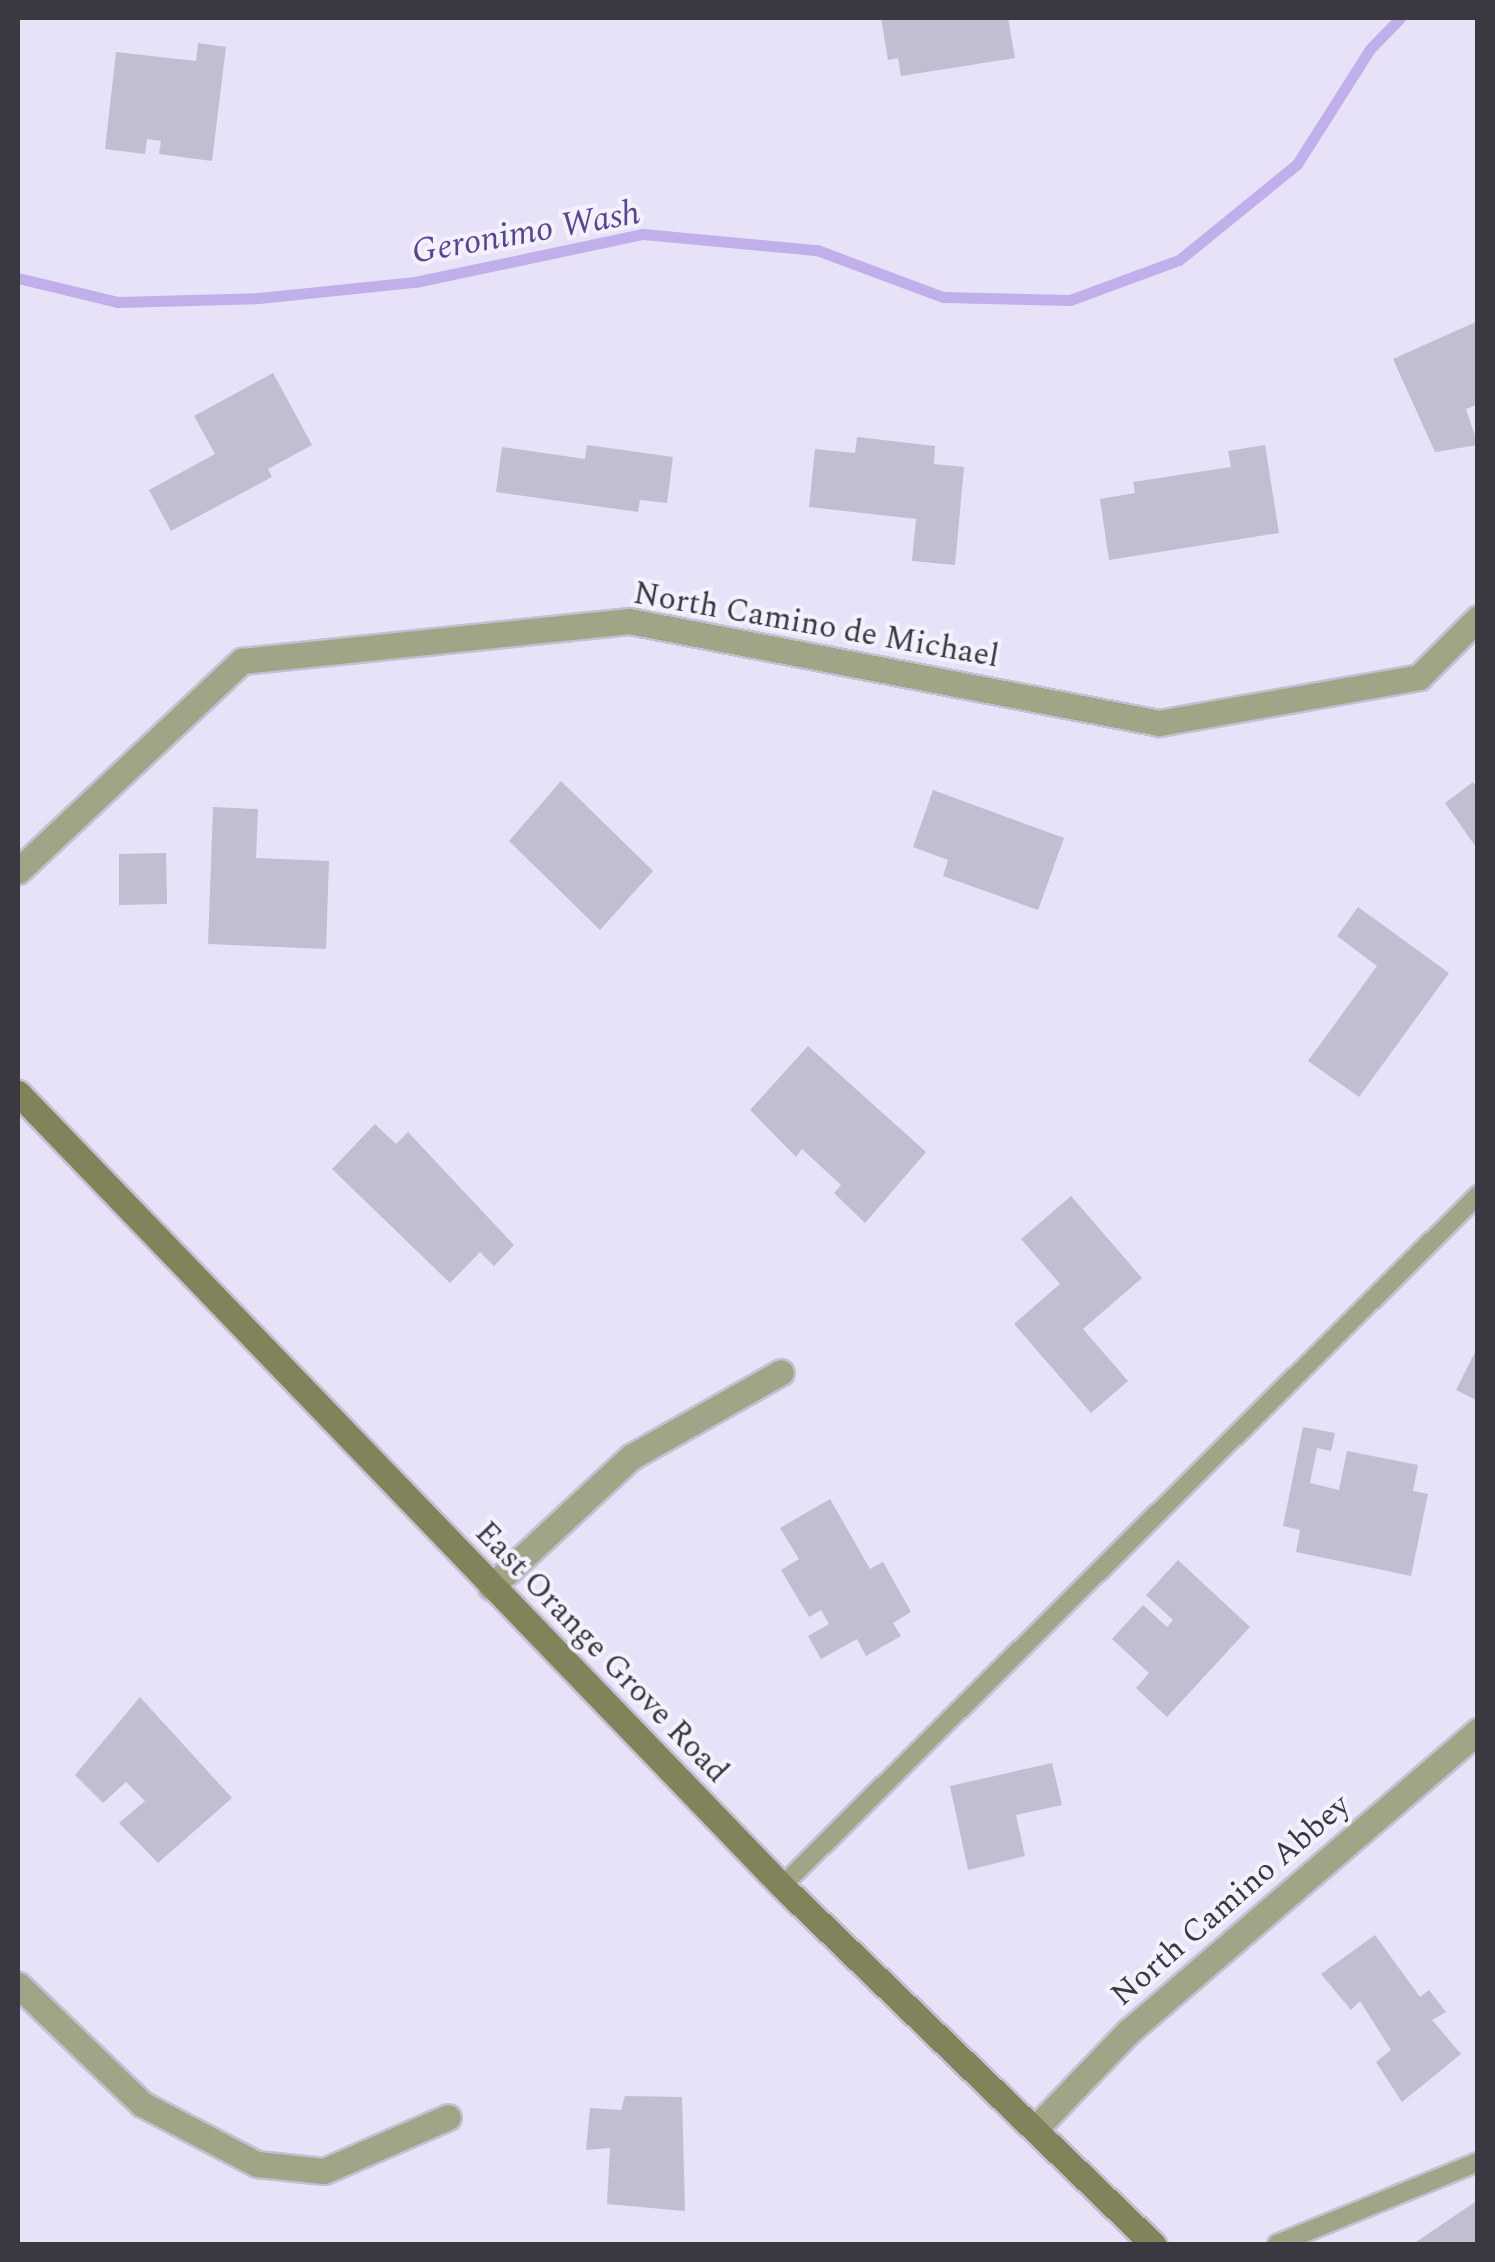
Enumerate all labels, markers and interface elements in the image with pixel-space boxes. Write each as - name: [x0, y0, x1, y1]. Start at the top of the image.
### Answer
- water label: Geronimo Wash: [409, 192, 643, 274]
- street label: North Camino de Michael: [630, 575, 1002, 677]
- street label: East Orange Grove Road: [466, 1514, 736, 1792]
- street label: North Camino Abbey: [1104, 1787, 1358, 2015]

